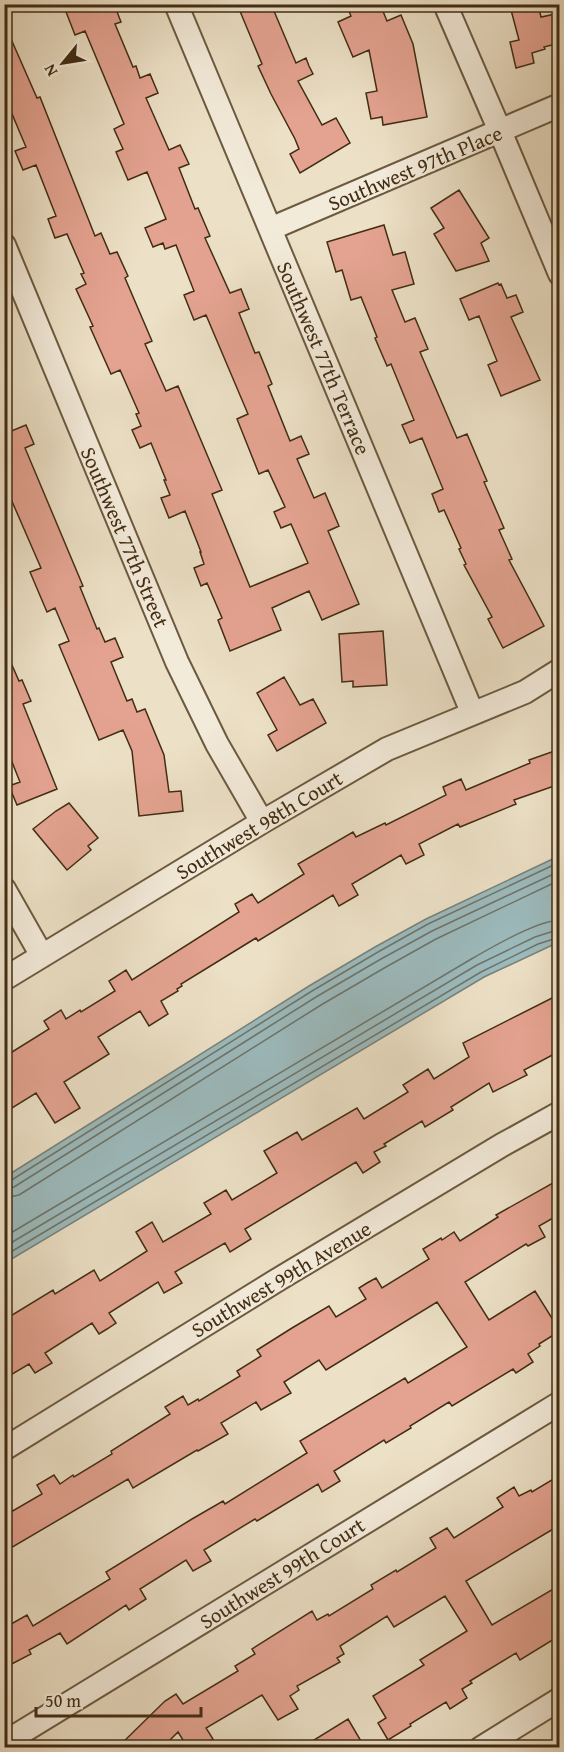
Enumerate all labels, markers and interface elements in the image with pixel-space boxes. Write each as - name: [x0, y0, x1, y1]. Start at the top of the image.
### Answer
- north arrow: [33, 33, 93, 93]
- text: N: [37, 60, 63, 81]
- street label: Southwest 97th Place: [323, 117, 507, 219]
- street label: Southwest 77th Terrace: [269, 257, 379, 460]
- street label: Southwest 77th Street: [73, 442, 177, 633]
- street label: Southwest 98th Court: [170, 763, 349, 887]
- street label: Southwest 99th Avenue: [185, 1213, 377, 1345]
- street label: Southwest 99th Court: [193, 1509, 371, 1636]
- scale bar: [36, 1680, 201, 1718]
- text: 50 m: [45, 1687, 81, 1714]

